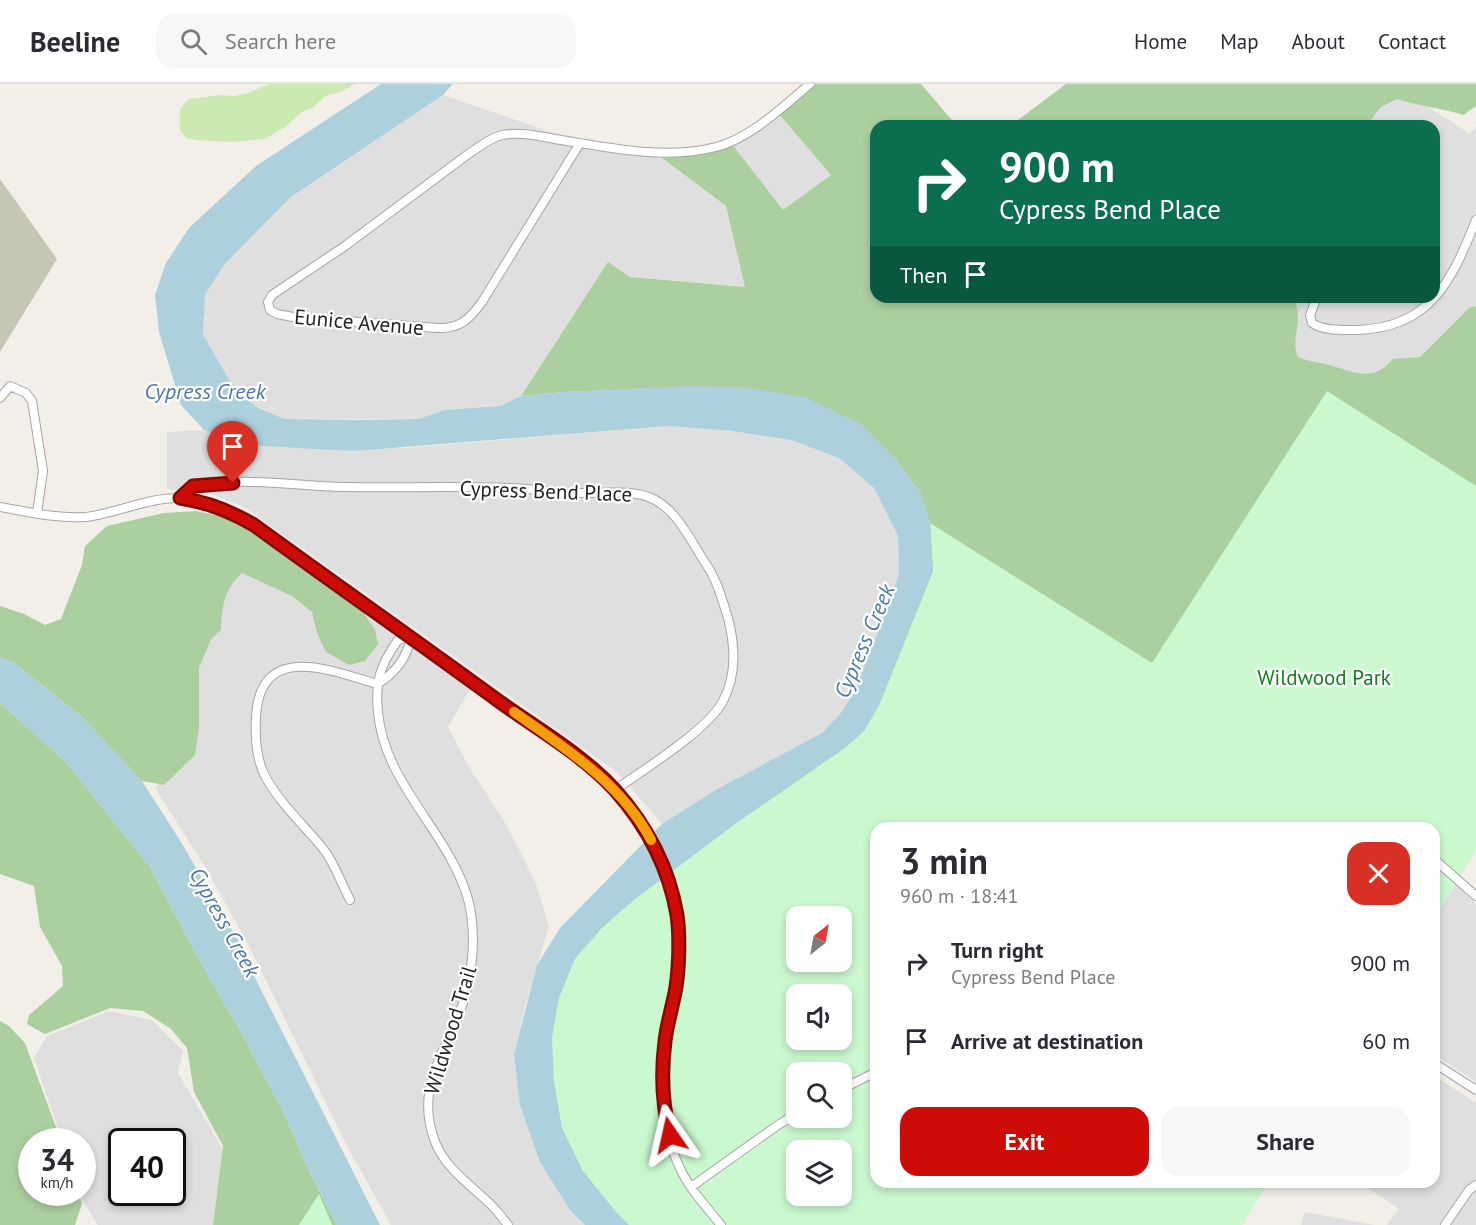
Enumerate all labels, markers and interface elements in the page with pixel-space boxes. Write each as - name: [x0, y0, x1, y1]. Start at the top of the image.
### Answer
- search box: [156, 14, 576, 68]
- text: Beeline: [30, 23, 120, 60]
- icon: search: [177, 25, 210, 58]
- text: Search here: [225, 27, 336, 55]
- text: Home: [1134, 28, 1187, 55]
- text: Map: [1220, 28, 1259, 55]
- text: About: [1292, 28, 1345, 55]
- text: Contact: [1378, 28, 1446, 55]
- text: 900 m: [999, 139, 1115, 194]
- icon: right: [900, 144, 978, 222]
- text: Cypress Bend Place: [999, 192, 1221, 226]
- icon: arrive: [959, 258, 992, 291]
- text: Then: [900, 261, 947, 289]
- street label: Eunice Avenue: [293, 303, 425, 341]
- water label: Cypress Creek: [144, 377, 267, 405]
- pin: [207, 421, 258, 483]
- icon: arrive: [216, 430, 249, 463]
- street label: Cypress Bend Place: [459, 474, 633, 508]
- water label: Cypress Creek: [827, 579, 901, 702]
- park label: Wildwood Park: [1257, 664, 1391, 691]
- text: 3 min: [900, 837, 988, 884]
- button: close: [1347, 842, 1410, 905]
- water label: Cypress Creek: [183, 862, 267, 983]
- text: 960 m · 18:41: [900, 883, 1018, 909]
- north arrow: [786, 906, 852, 972]
- map controls: [786, 906, 852, 1206]
- text: Turn right: [951, 936, 1043, 964]
- icon: right: [900, 947, 933, 980]
- text: 900 m: [1350, 949, 1410, 977]
- street label: Wildwood Trail: [418, 962, 482, 1098]
- text: Cypress Bend Place: [951, 964, 1115, 990]
- button: sound: [786, 984, 852, 1050]
- icon: arrive: [900, 1025, 933, 1058]
- text: Arrive at destination: [951, 1027, 1143, 1055]
- text: 60 m: [1362, 1027, 1410, 1055]
- button: search: [786, 1062, 852, 1128]
- position arrow: [638, 1103, 702, 1167]
- button: Exit: [900, 1107, 1149, 1176]
- button: Share: [1161, 1107, 1410, 1176]
- speed limit sign: 40: [108, 1128, 186, 1206]
- text: 34: [40, 1140, 74, 1179]
- button: layers: [786, 1140, 852, 1206]
- text: km/h: [41, 1173, 73, 1192]

